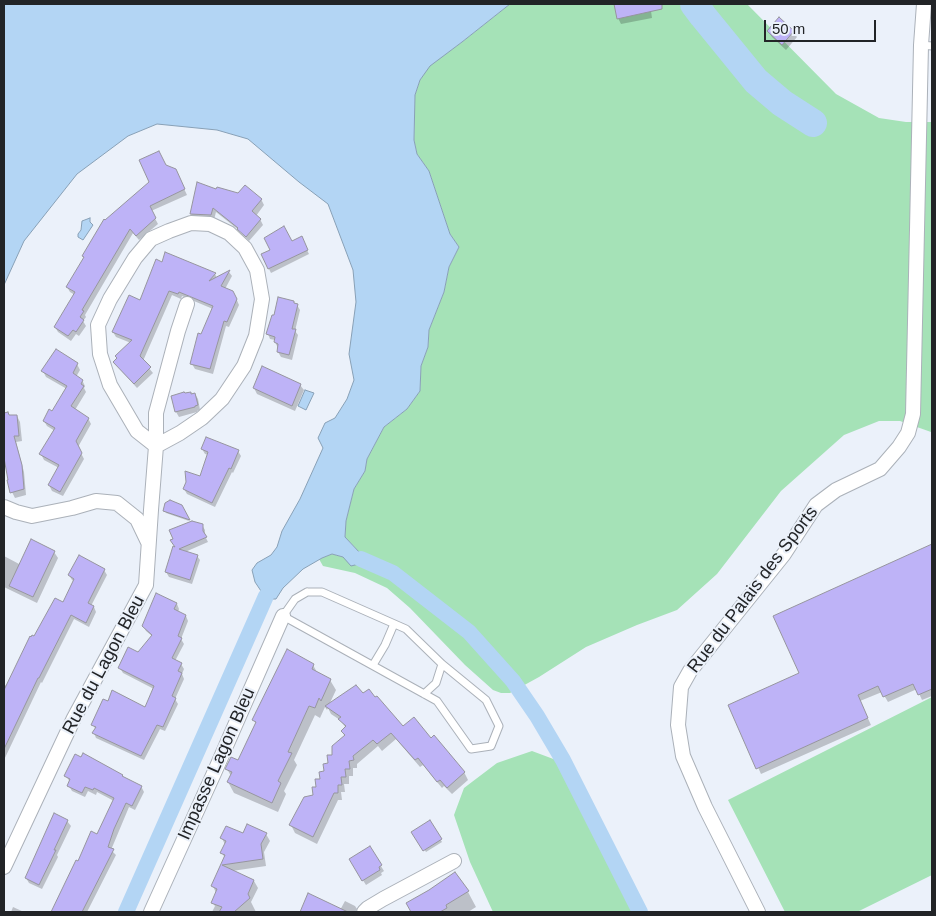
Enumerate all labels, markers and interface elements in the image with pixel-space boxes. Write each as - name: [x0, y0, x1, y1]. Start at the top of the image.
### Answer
- scale bar: [766, 10, 878, 42]
- text: 50 m: [772, 20, 805, 37]
- street label: Rue du Palais des Sports: [683, 502, 823, 678]
- street label: Rue du Lagon Bleu: [58, 592, 150, 738]
- street label: Impasse Lagon Bleu: [174, 685, 260, 843]

